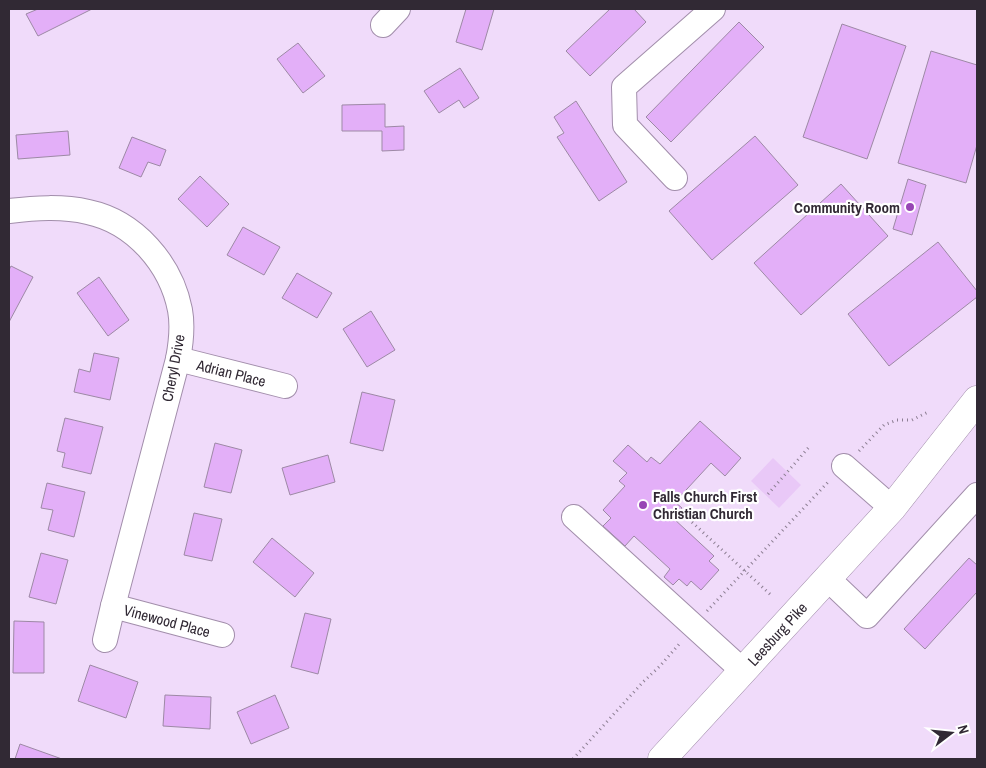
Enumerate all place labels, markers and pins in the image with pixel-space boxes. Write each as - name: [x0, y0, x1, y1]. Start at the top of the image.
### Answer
- place label: Community Room: [794, 197, 900, 218]
- marker: Community Room: [904, 201, 916, 213]
- place label: Falls Church First Christian Church: [653, 486, 757, 524]
- marker: Falls Church First Christian Church: [637, 499, 649, 511]

